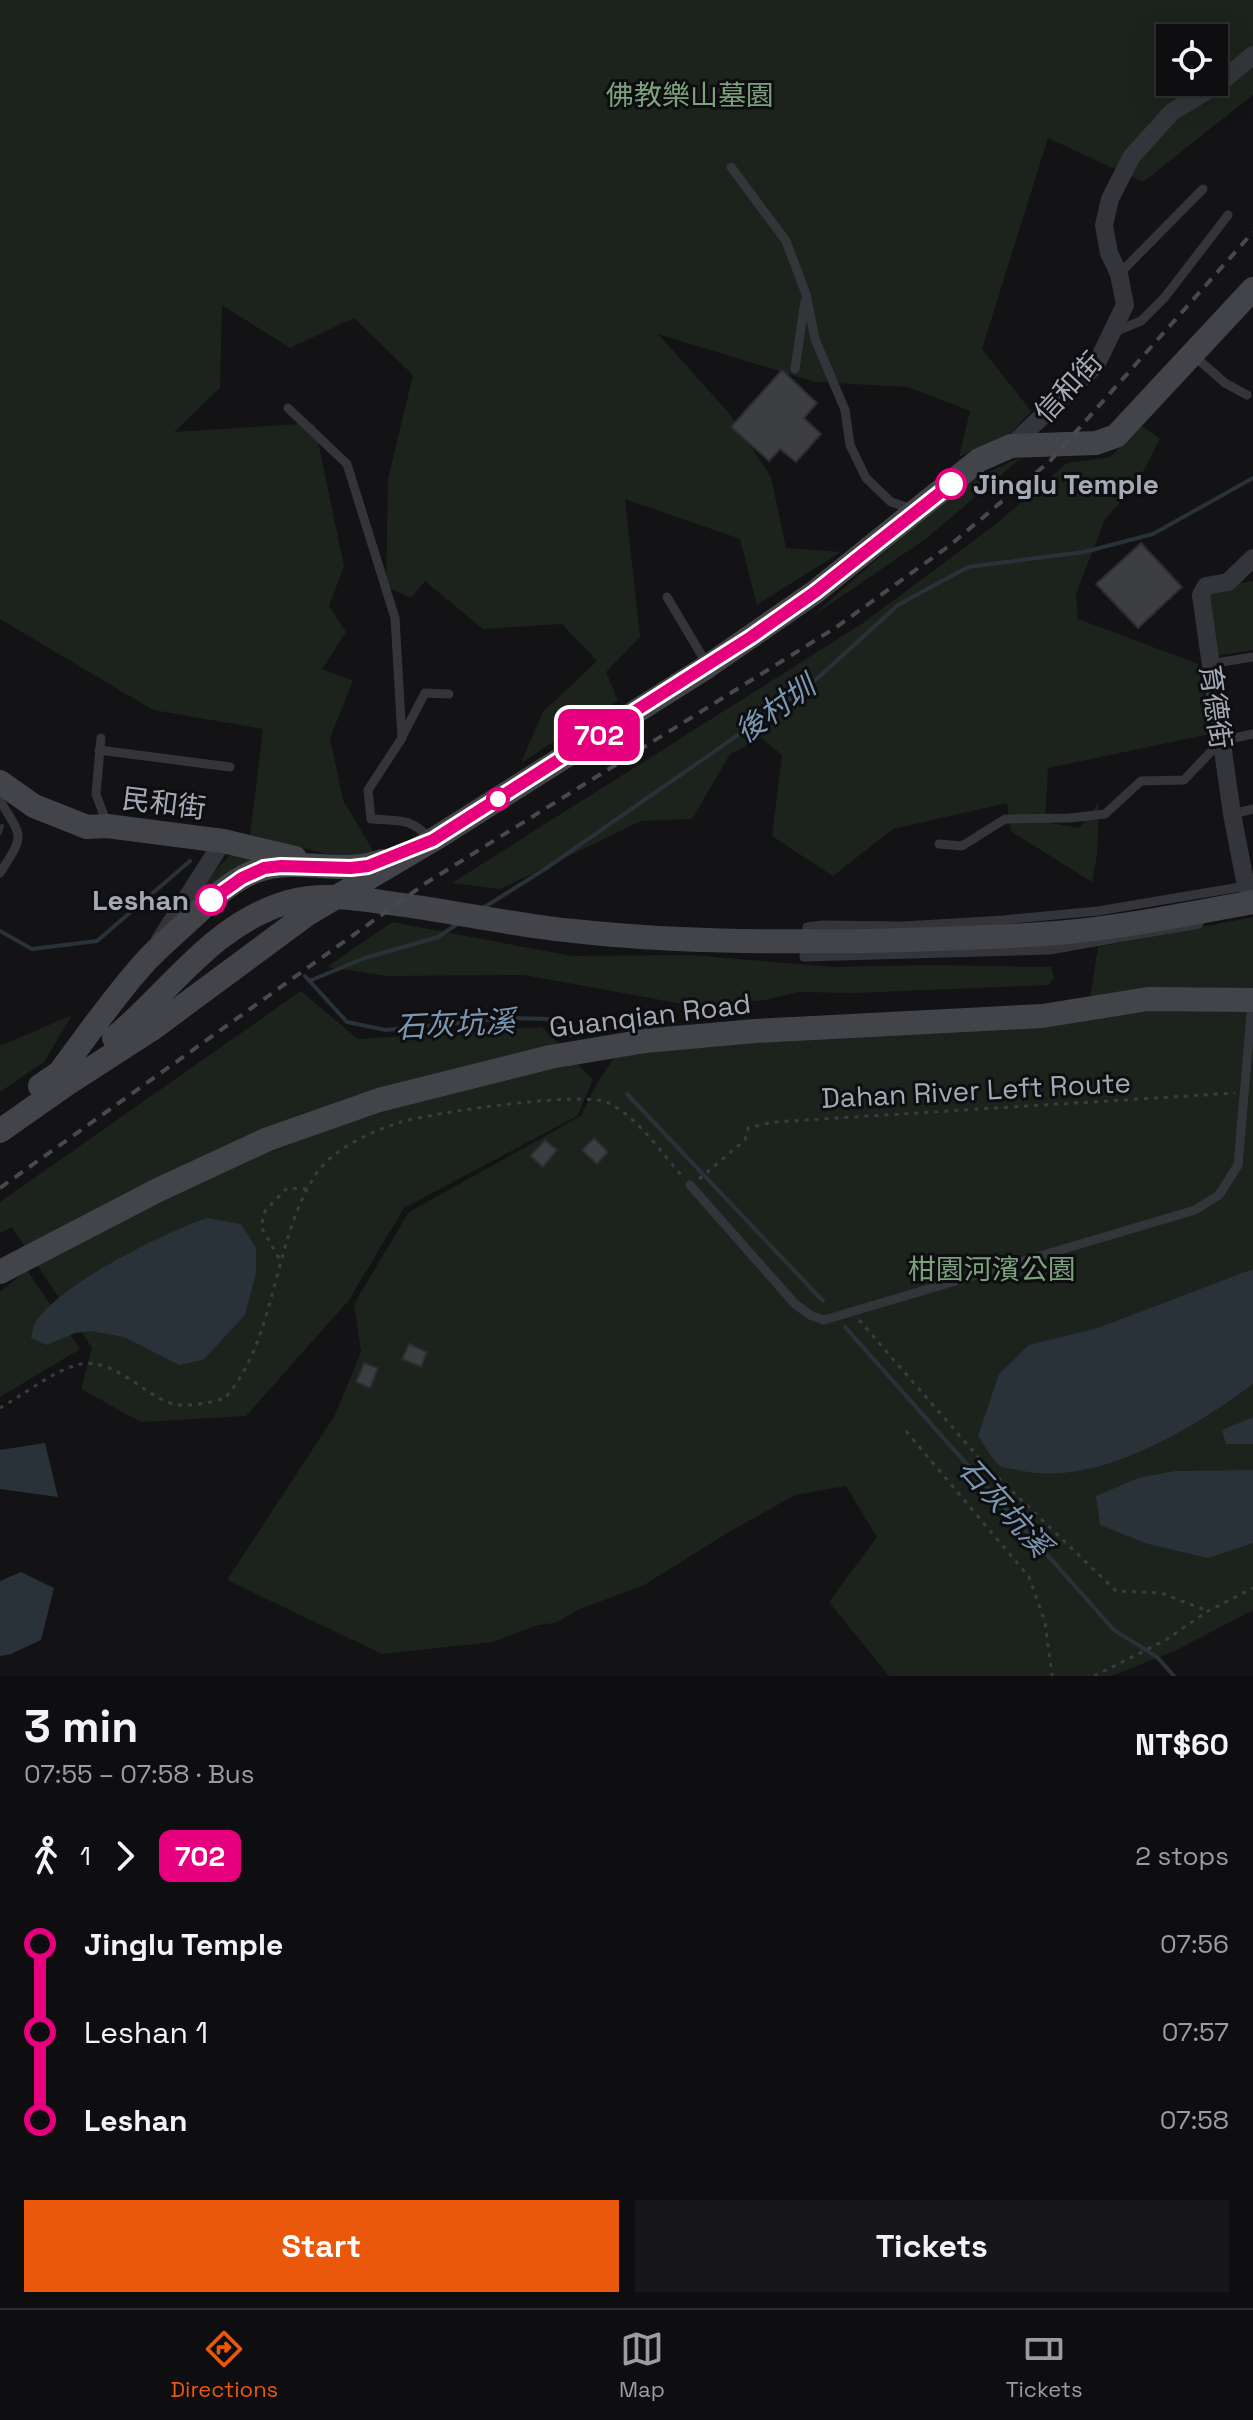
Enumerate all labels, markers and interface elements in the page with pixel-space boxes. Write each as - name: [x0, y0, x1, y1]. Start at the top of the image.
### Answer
- map controls: [1156, 24, 1228, 96]
- button: locate: [1156, 24, 1228, 96]
- park label: 佛教樂山墓園: [606, 77, 774, 113]
- street label: 信和街: [1026, 344, 1110, 430]
- place label: Jinglu Temple: [973, 466, 1159, 502]
- marker: Jinglu Temple: [936, 469, 966, 499]
- street label: 育德街: [1192, 663, 1240, 751]
- water label: 後村圳: [727, 664, 826, 751]
- line badge: 702: [553, 709, 645, 761]
- text: 702: [574, 717, 624, 753]
- street label: 民和街: [120, 780, 208, 826]
- unlabelled marker: [487, 788, 509, 810]
- place label: Leshan: [92, 882, 189, 918]
- marker: Leshan: [196, 885, 226, 915]
- street label: Guanqian Road: [547, 985, 753, 1045]
- water label: 石灰坑溪: [394, 1001, 520, 1047]
- street label: Dahan River Left Route: [820, 1064, 1132, 1116]
- park label: 柑園河濱公園: [908, 1251, 1076, 1287]
- water label: 石灰坑溪: [950, 1449, 1062, 1568]
- text: 3 min: [24, 1699, 138, 1755]
- text: NT$60: [1135, 1725, 1229, 1764]
- text: 07:55 – 07:58 · Bus: [24, 1757, 254, 1791]
- icon: walk: [24, 1834, 68, 1878]
- icon: forward: [103, 1834, 147, 1878]
- text: 702: [175, 1838, 225, 1874]
- text: 1: [80, 1839, 91, 1873]
- text: 2 stops: [1135, 1839, 1229, 1873]
- text: Jinglu Temple: [84, 1925, 283, 1964]
- text: 07:56: [1160, 1927, 1229, 1961]
- text: Leshan 1: [84, 2013, 208, 2052]
- text: 07:57: [1162, 2015, 1229, 2049]
- text: Leshan: [84, 2101, 188, 2140]
- text: 07:58: [1160, 2103, 1229, 2137]
- button: Start: [24, 2200, 619, 2292]
- button: Tickets: [635, 2200, 1229, 2292]
- tab: Directions: [170, 2327, 278, 2403]
- tab: Map: [619, 2327, 665, 2403]
- tab: Tickets: [1006, 2327, 1083, 2403]

